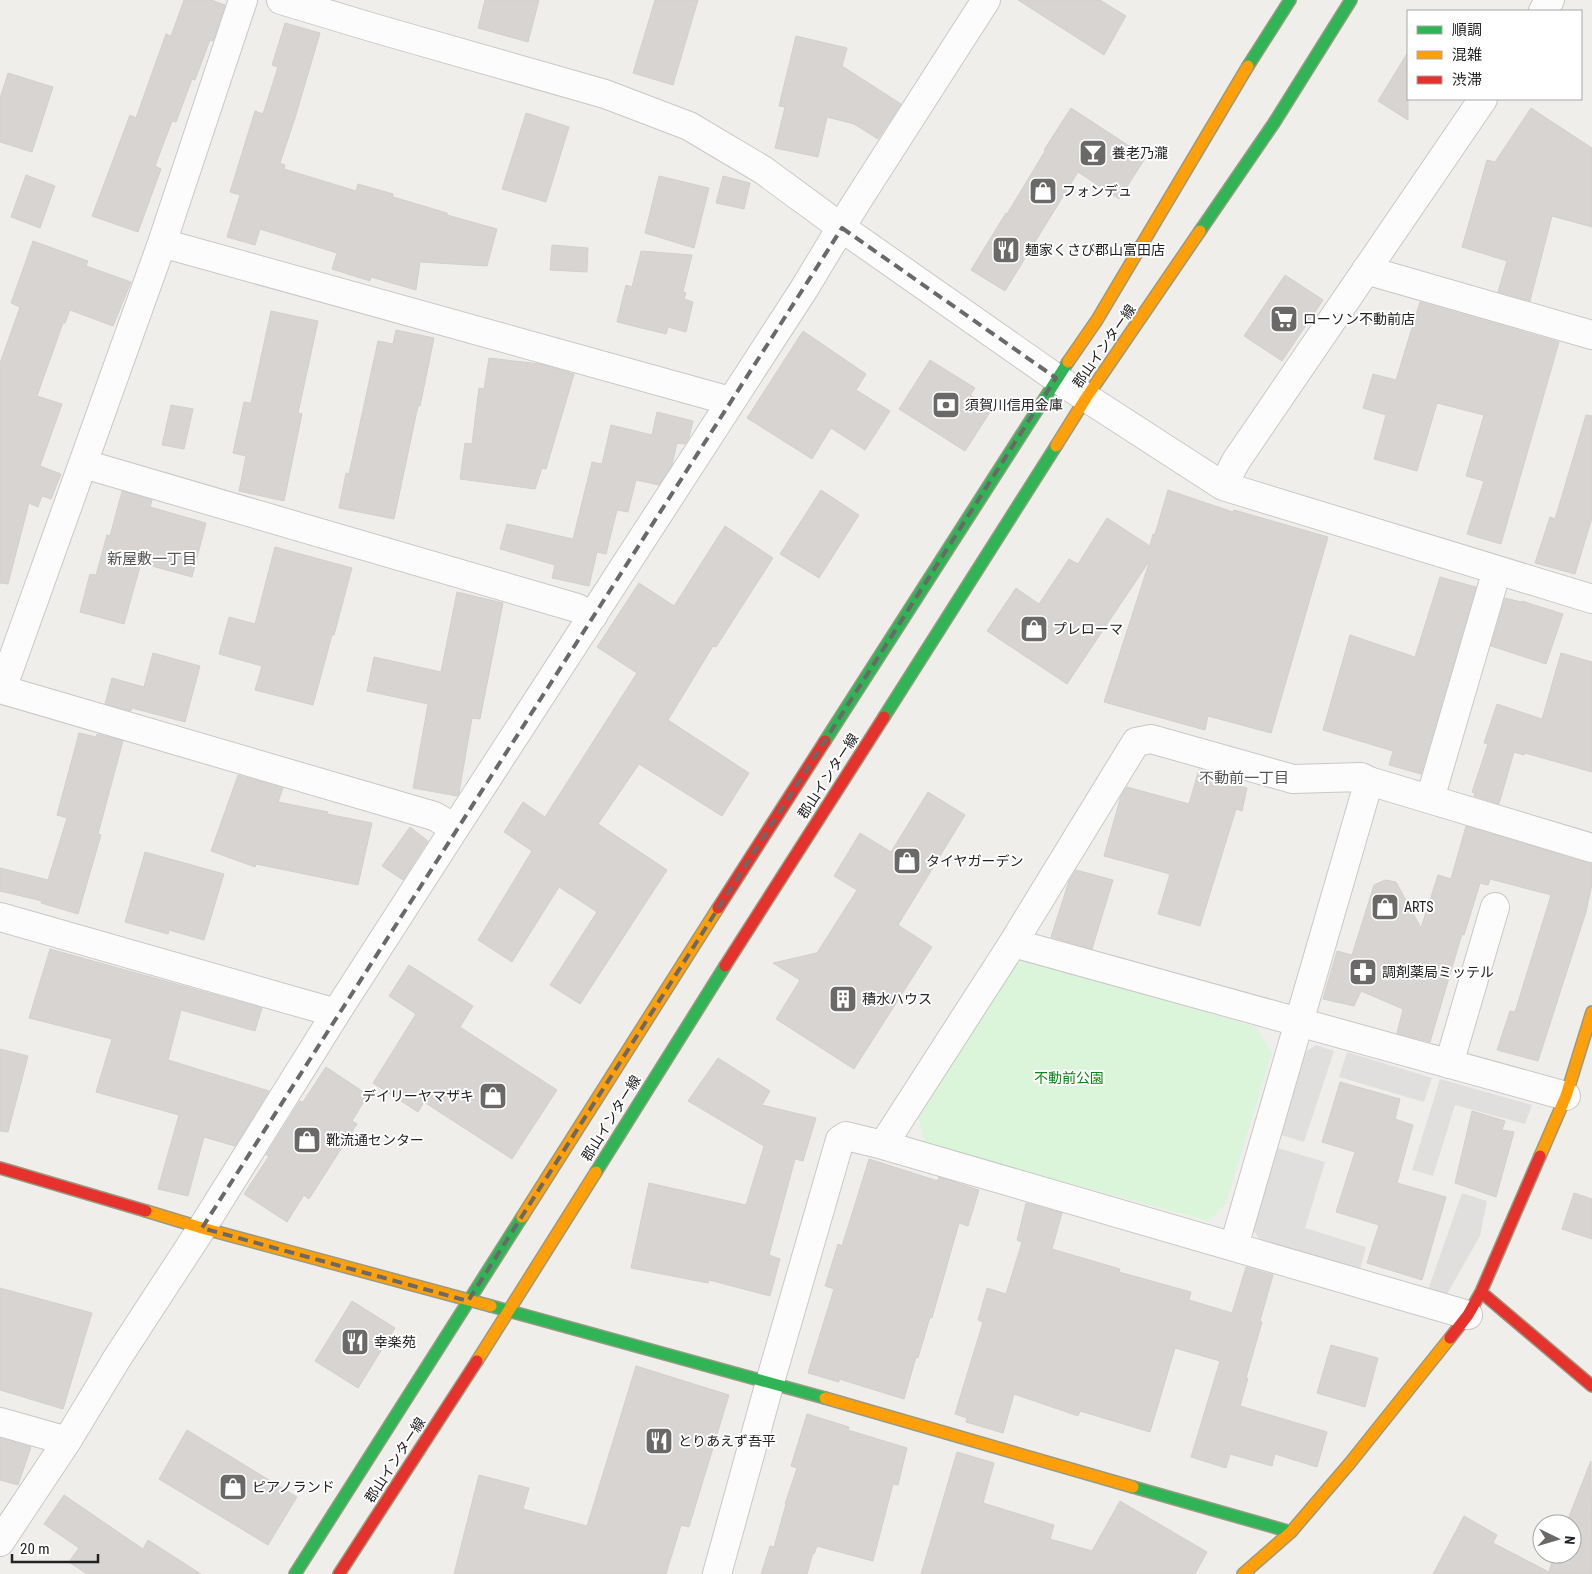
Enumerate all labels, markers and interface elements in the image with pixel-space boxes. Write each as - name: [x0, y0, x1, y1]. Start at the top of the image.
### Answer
- legend: [1407, 10, 1582, 100]
- text: 順調: [1452, 21, 1482, 39]
- text: 混雑: [1452, 46, 1482, 64]
- text: 渋滞: [1452, 71, 1482, 89]
- bar icon: 養老乃瀧: [1078, 138, 1108, 168]
- place label: 養老乃瀧: [1112, 145, 1168, 161]
- shop icon: フォンデュ: [1028, 176, 1058, 206]
- place label: フォンデュ: [1062, 183, 1132, 199]
- restaurant icon: 麺家くさび郡山富田店: [991, 235, 1021, 265]
- place label: 麺家くさび郡山富田店: [1025, 242, 1165, 258]
- street label: 郡山インター線: [1069, 301, 1139, 391]
- supermarket icon: ローソン不動前店: [1269, 304, 1299, 334]
- place label: ローソン不動前店: [1303, 311, 1415, 327]
- bank icon: 須賀川信用金庫: [931, 390, 961, 420]
- place label: 須賀川信用金庫: [965, 397, 1063, 413]
- district label: 新屋敷一丁目: [107, 550, 197, 568]
- shop icon: プレローマ: [1019, 614, 1049, 644]
- place label: プレローマ: [1053, 621, 1123, 637]
- street label: 郡山インター線: [795, 731, 861, 821]
- district label: 不動前一丁目: [1199, 769, 1289, 787]
- shop icon: タイヤガーデン: [892, 846, 922, 876]
- place label: タイヤガーデン: [926, 853, 1024, 869]
- shop icon: ARTS: [1370, 892, 1400, 922]
- place label: ARTS: [1404, 899, 1433, 915]
- pharmacy icon: 調剤薬局ミッテル: [1348, 957, 1378, 987]
- place label: 調剤薬局ミッテル: [1382, 964, 1494, 980]
- building icon: 積水ハウス: [828, 984, 858, 1014]
- place label: 積水ハウス: [862, 991, 932, 1007]
- park label: 不動前公園: [1034, 1070, 1104, 1086]
- street label: 郡山インター線: [578, 1072, 644, 1164]
- shop icon: デイリーヤマザキ: [478, 1081, 508, 1111]
- place label: デイリーヤマザキ: [362, 1088, 474, 1104]
- shop icon: 靴流通センター: [292, 1125, 322, 1155]
- place label: 靴流通センター: [326, 1132, 424, 1148]
- restaurant icon: 幸楽苑: [340, 1327, 370, 1357]
- place label: 幸楽苑: [374, 1334, 416, 1350]
- street label: 郡山インター線: [362, 1415, 428, 1505]
- restaurant icon: とりあえず吾平: [644, 1426, 674, 1456]
- place label: とりあえず吾平: [678, 1433, 776, 1449]
- shop icon: ピアノランド: [218, 1472, 248, 1502]
- place label: ピアノランド: [252, 1479, 335, 1495]
- north arrow: [1532, 1514, 1582, 1564]
- scale bar: [12, 1532, 99, 1564]
- text: N: [1562, 1535, 1578, 1545]
- text: 20 m: [20, 1540, 50, 1558]

